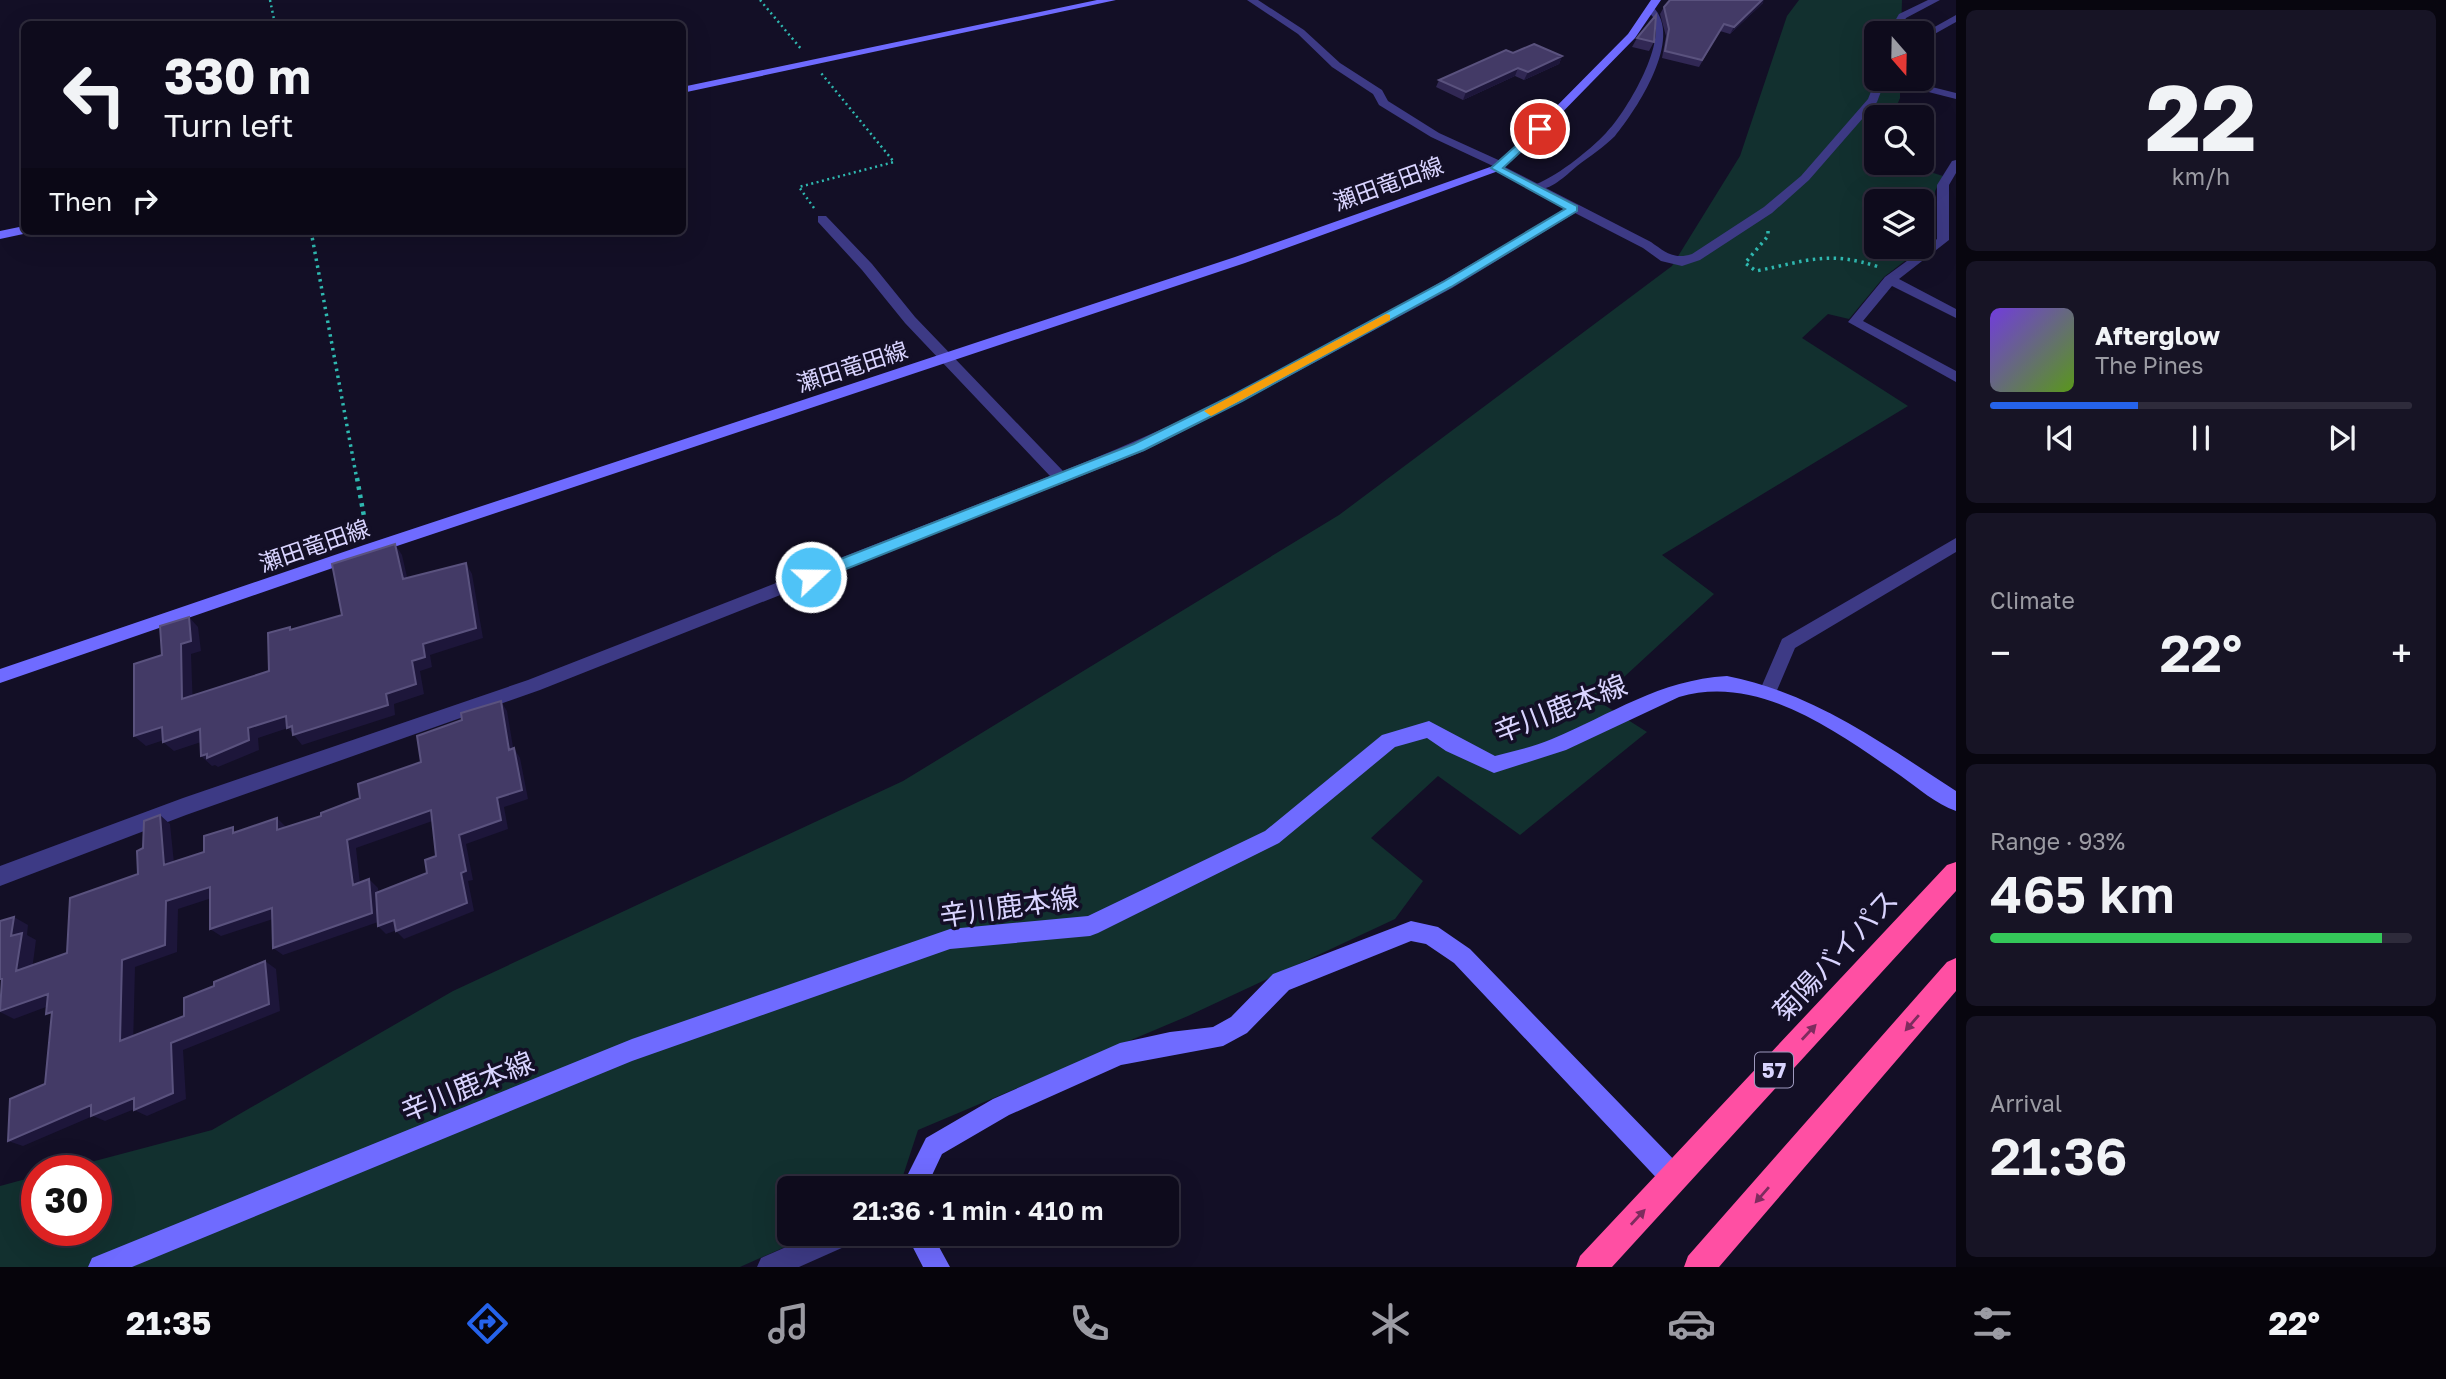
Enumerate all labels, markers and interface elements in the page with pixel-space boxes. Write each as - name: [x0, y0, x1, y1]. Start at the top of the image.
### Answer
- north arrow: [1864, 21, 1934, 91]
- map controls: [1864, 21, 1934, 259]
- text: 330 m: [164, 46, 311, 105]
- icon: left: [49, 49, 140, 140]
- text: 22: [2145, 62, 2257, 171]
- pin: [1510, 99, 1570, 159]
- button: search: [1864, 105, 1934, 175]
- text: Turn left: [164, 106, 293, 144]
- icon: arrive: [1521, 110, 1559, 148]
- street label: 瀬田竜田線: [1329, 150, 1447, 216]
- text: km/h: [2172, 162, 2230, 190]
- icon: right: [126, 182, 164, 220]
- text: Then: [49, 186, 112, 217]
- button: layers: [1864, 189, 1934, 259]
- text: Afterglow: [2095, 320, 2220, 351]
- street label: 瀬田竜田線: [793, 335, 911, 397]
- text: The Pines: [2095, 351, 2203, 379]
- icon: previous: [2041, 419, 2079, 457]
- icon: pause: [2182, 419, 2220, 457]
- icon: next: [2323, 419, 2361, 457]
- street label: 瀬田竜田線: [255, 513, 373, 577]
- position arrow: [774, 540, 848, 614]
- text: Climate: [1990, 586, 2075, 614]
- text: 22°: [2160, 621, 2242, 683]
- text: −: [1990, 630, 2011, 675]
- text: +: [2391, 630, 2412, 675]
- street label: 辛川鹿本線: [1489, 668, 1631, 748]
- text: Range · 93%: [1990, 827, 2125, 855]
- text: 465 km: [1990, 862, 2175, 924]
- street label: 辛川鹿本線: [937, 880, 1081, 932]
- street label: 菊陽バイパス: [1766, 883, 1904, 1027]
- one-way arrow: [1904, 1014, 1920, 1032]
- one-way arrow: [1801, 1023, 1817, 1041]
- street label: 辛川鹿本線: [396, 1044, 538, 1128]
- road number: 57: [1755, 1052, 1793, 1088]
- text: Arrival: [1990, 1089, 2062, 1117]
- text: 21:36: [1990, 1124, 2127, 1186]
- speed limit sign: 30: [21, 1155, 112, 1246]
- one-way arrow: [1755, 1186, 1770, 1203]
- text: 21:36 · 1 min · 410 m: [852, 1195, 1104, 1226]
- one-way arrow: [1630, 1208, 1646, 1226]
- icon: directions: [463, 1299, 512, 1348]
- icon: music: [764, 1299, 813, 1348]
- icon: phone: [1065, 1299, 1114, 1348]
- icon: climate: [1366, 1299, 1415, 1348]
- icon: car: [1667, 1299, 1716, 1348]
- icon: filters: [1968, 1299, 2017, 1348]
- text: 21:35: [126, 1304, 211, 1342]
- text: 22°: [2268, 1304, 2320, 1342]

